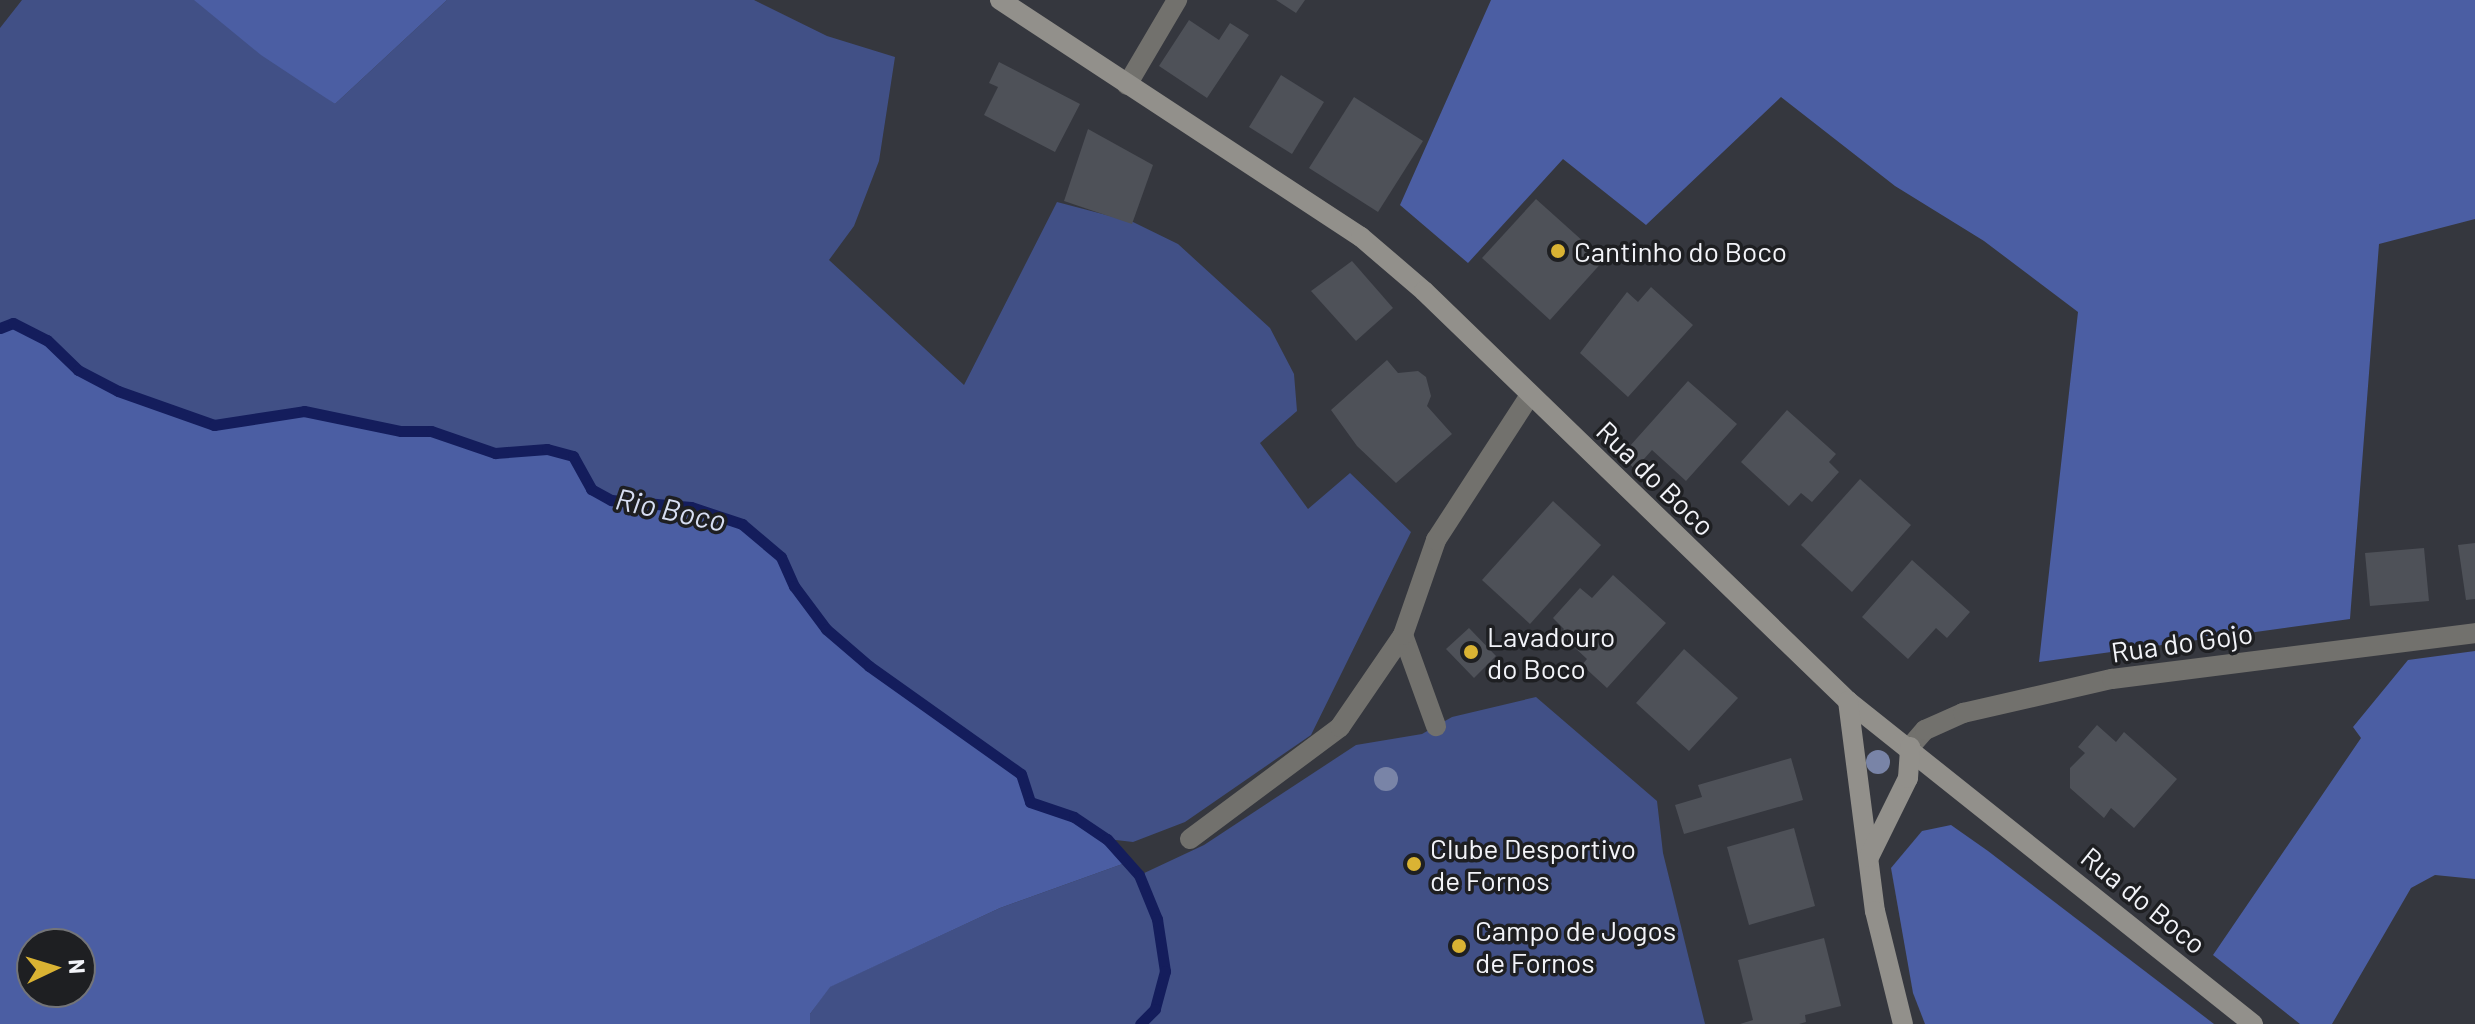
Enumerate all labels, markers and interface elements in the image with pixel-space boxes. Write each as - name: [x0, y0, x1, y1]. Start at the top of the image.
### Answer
- place label: Cantinho do Boco: [1574, 234, 1787, 268]
- marker: Cantinho do Boco: [1549, 242, 1567, 260]
- street label: Rua do Boco: [1590, 414, 1722, 542]
- water label: Rio Boco: [613, 480, 729, 538]
- street label: Rua do Gojo: [2109, 615, 2255, 669]
- place label: Lavadouro do Boco: [1487, 619, 1615, 685]
- marker: Lavadouro do Boco: [1462, 643, 1480, 661]
- place label: Clube Desportivo de Fornos: [1430, 831, 1636, 897]
- street label: Rua do Boco: [2075, 840, 2213, 960]
- marker: Clube Desportivo de Fornos: [1405, 855, 1423, 873]
- place label: Campo de Jogos de Fornos: [1475, 913, 1676, 979]
- north arrow: [16, 928, 96, 1008]
- marker: Campo de Jogos de Fornos: [1450, 937, 1468, 955]
- text: N: [64, 958, 91, 975]

